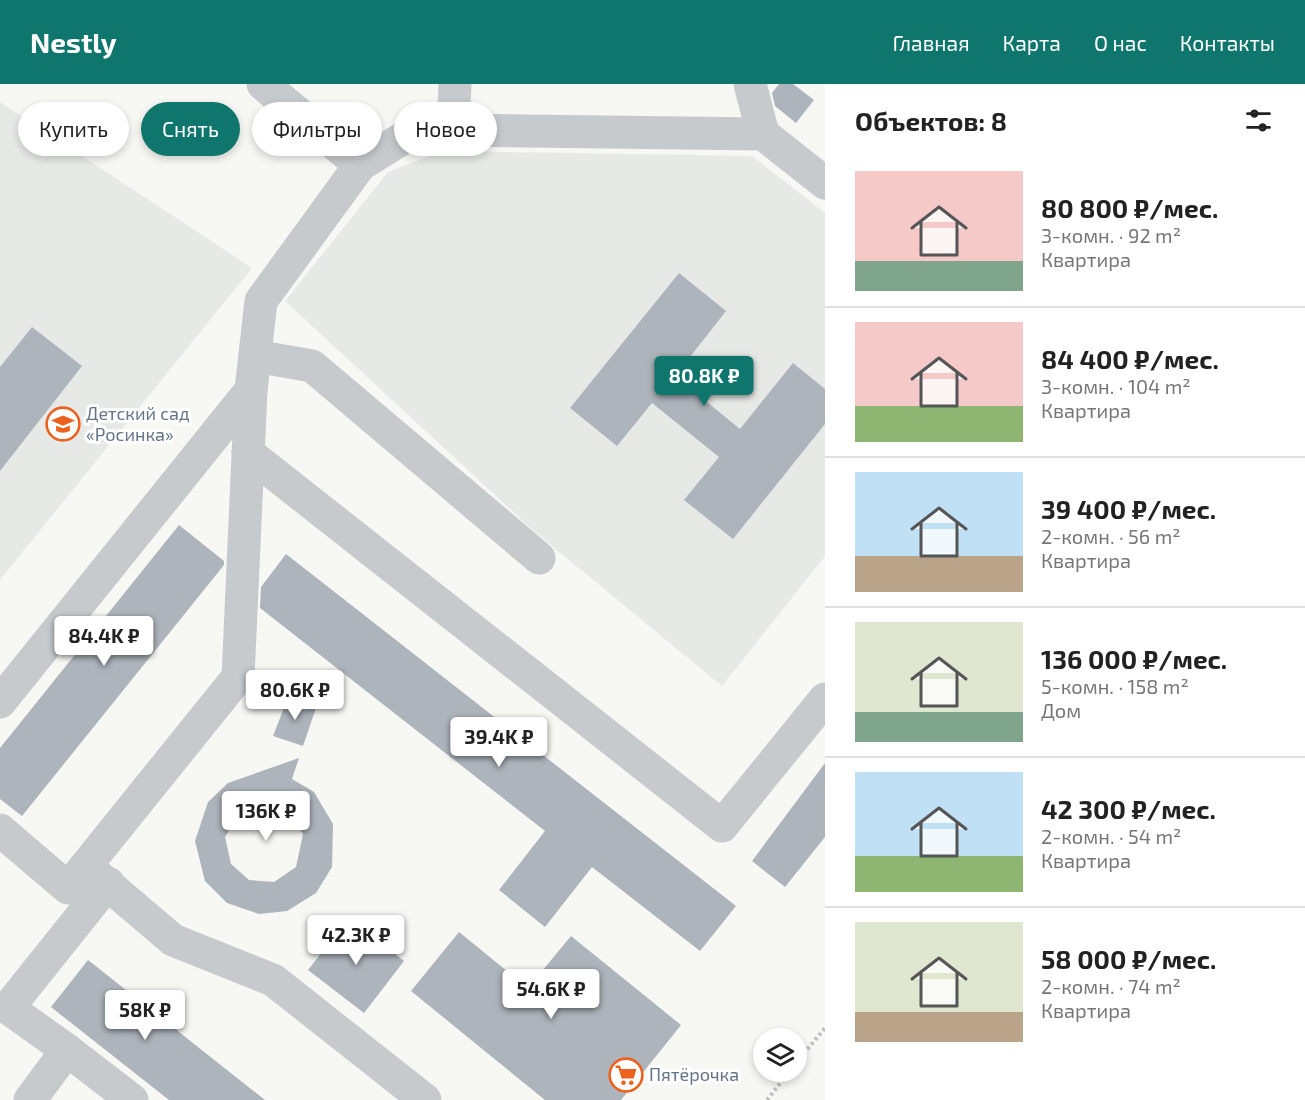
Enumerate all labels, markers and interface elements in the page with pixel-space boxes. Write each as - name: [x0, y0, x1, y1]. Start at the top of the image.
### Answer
- text: Nestly: [30, 25, 117, 59]
- text: Главная: [893, 30, 970, 55]
- text: Карта: [1003, 30, 1061, 55]
- text: О нас: [1094, 30, 1147, 55]
- text: Контакты: [1180, 30, 1275, 55]
- chip: Купить: [18, 102, 129, 156]
- chip: Снять: [141, 102, 240, 156]
- chip: Фильтры: [252, 102, 382, 156]
- chip: Новое: [394, 102, 497, 156]
- icon: filters: [1242, 104, 1275, 137]
- text: Объектов: 8: [855, 105, 1007, 136]
- text: 80 800 ₽/мес.: [1041, 192, 1218, 223]
- icon: home: [903, 195, 975, 267]
- text: 3-комн. · 92 m²: [1041, 223, 1181, 247]
- text: Квартира: [1041, 247, 1131, 271]
- text: 84 400 ₽/мес.: [1041, 343, 1219, 374]
- icon: home: [903, 346, 975, 418]
- pin: 80.8K ₽: [649, 356, 759, 407]
- text: 80.8K ₽: [668, 363, 740, 387]
- text: 3-комн. · 104 m²: [1041, 374, 1191, 398]
- text: Квартира: [1041, 398, 1131, 422]
- place label: Детский сад «Росинка»: [86, 402, 190, 445]
- school or university icon: Детский сад «Росинка»: [45, 406, 81, 442]
- text: 39 400 ₽/мес.: [1041, 493, 1216, 524]
- icon: home: [903, 496, 975, 568]
- text: 2-комн. · 56 m²: [1041, 524, 1181, 548]
- text: Квартира: [1041, 548, 1131, 572]
- pin: 84.4K ₽: [49, 616, 159, 667]
- text: 84.4K ₽: [68, 623, 140, 647]
- text: 136 000 ₽/мес.: [1041, 643, 1227, 674]
- icon: home: [903, 646, 975, 718]
- pin: 80.6K ₽: [240, 670, 350, 721]
- text: 5-комн. · 158 m²: [1041, 674, 1189, 698]
- text: 80.6K ₽: [260, 677, 330, 701]
- text: Дом: [1041, 698, 1081, 722]
- pin: 39.4K ₽: [444, 717, 554, 768]
- text: 39.4K ₽: [464, 724, 534, 748]
- pin: 136K ₽: [217, 791, 315, 842]
- text: 42 300 ₽/мес.: [1041, 793, 1216, 824]
- icon: home: [903, 796, 975, 868]
- text: 136K ₽: [236, 798, 296, 822]
- text: 2-комн. · 54 m²: [1041, 824, 1181, 848]
- text: Квартира: [1041, 848, 1131, 872]
- pin: 42.3K ₽: [301, 915, 411, 966]
- text: 42.3K ₽: [321, 922, 391, 946]
- text: 58 000 ₽/мес.: [1041, 943, 1216, 974]
- icon: home: [903, 946, 975, 1018]
- pin: 54.6K ₽: [496, 969, 606, 1020]
- text: 2-комн. · 74 m²: [1041, 974, 1181, 998]
- text: 54.6K ₽: [516, 976, 586, 1000]
- pin: 58K ₽: [103, 990, 187, 1041]
- text: 58K ₽: [119, 997, 171, 1021]
- text: Квартира: [1041, 998, 1131, 1022]
- map controls: [753, 1028, 807, 1082]
- button: layers: [753, 1028, 807, 1082]
- supermarket icon: Пятёрочка: [608, 1057, 644, 1093]
- place label: Пятёрочка: [649, 1063, 739, 1085]

